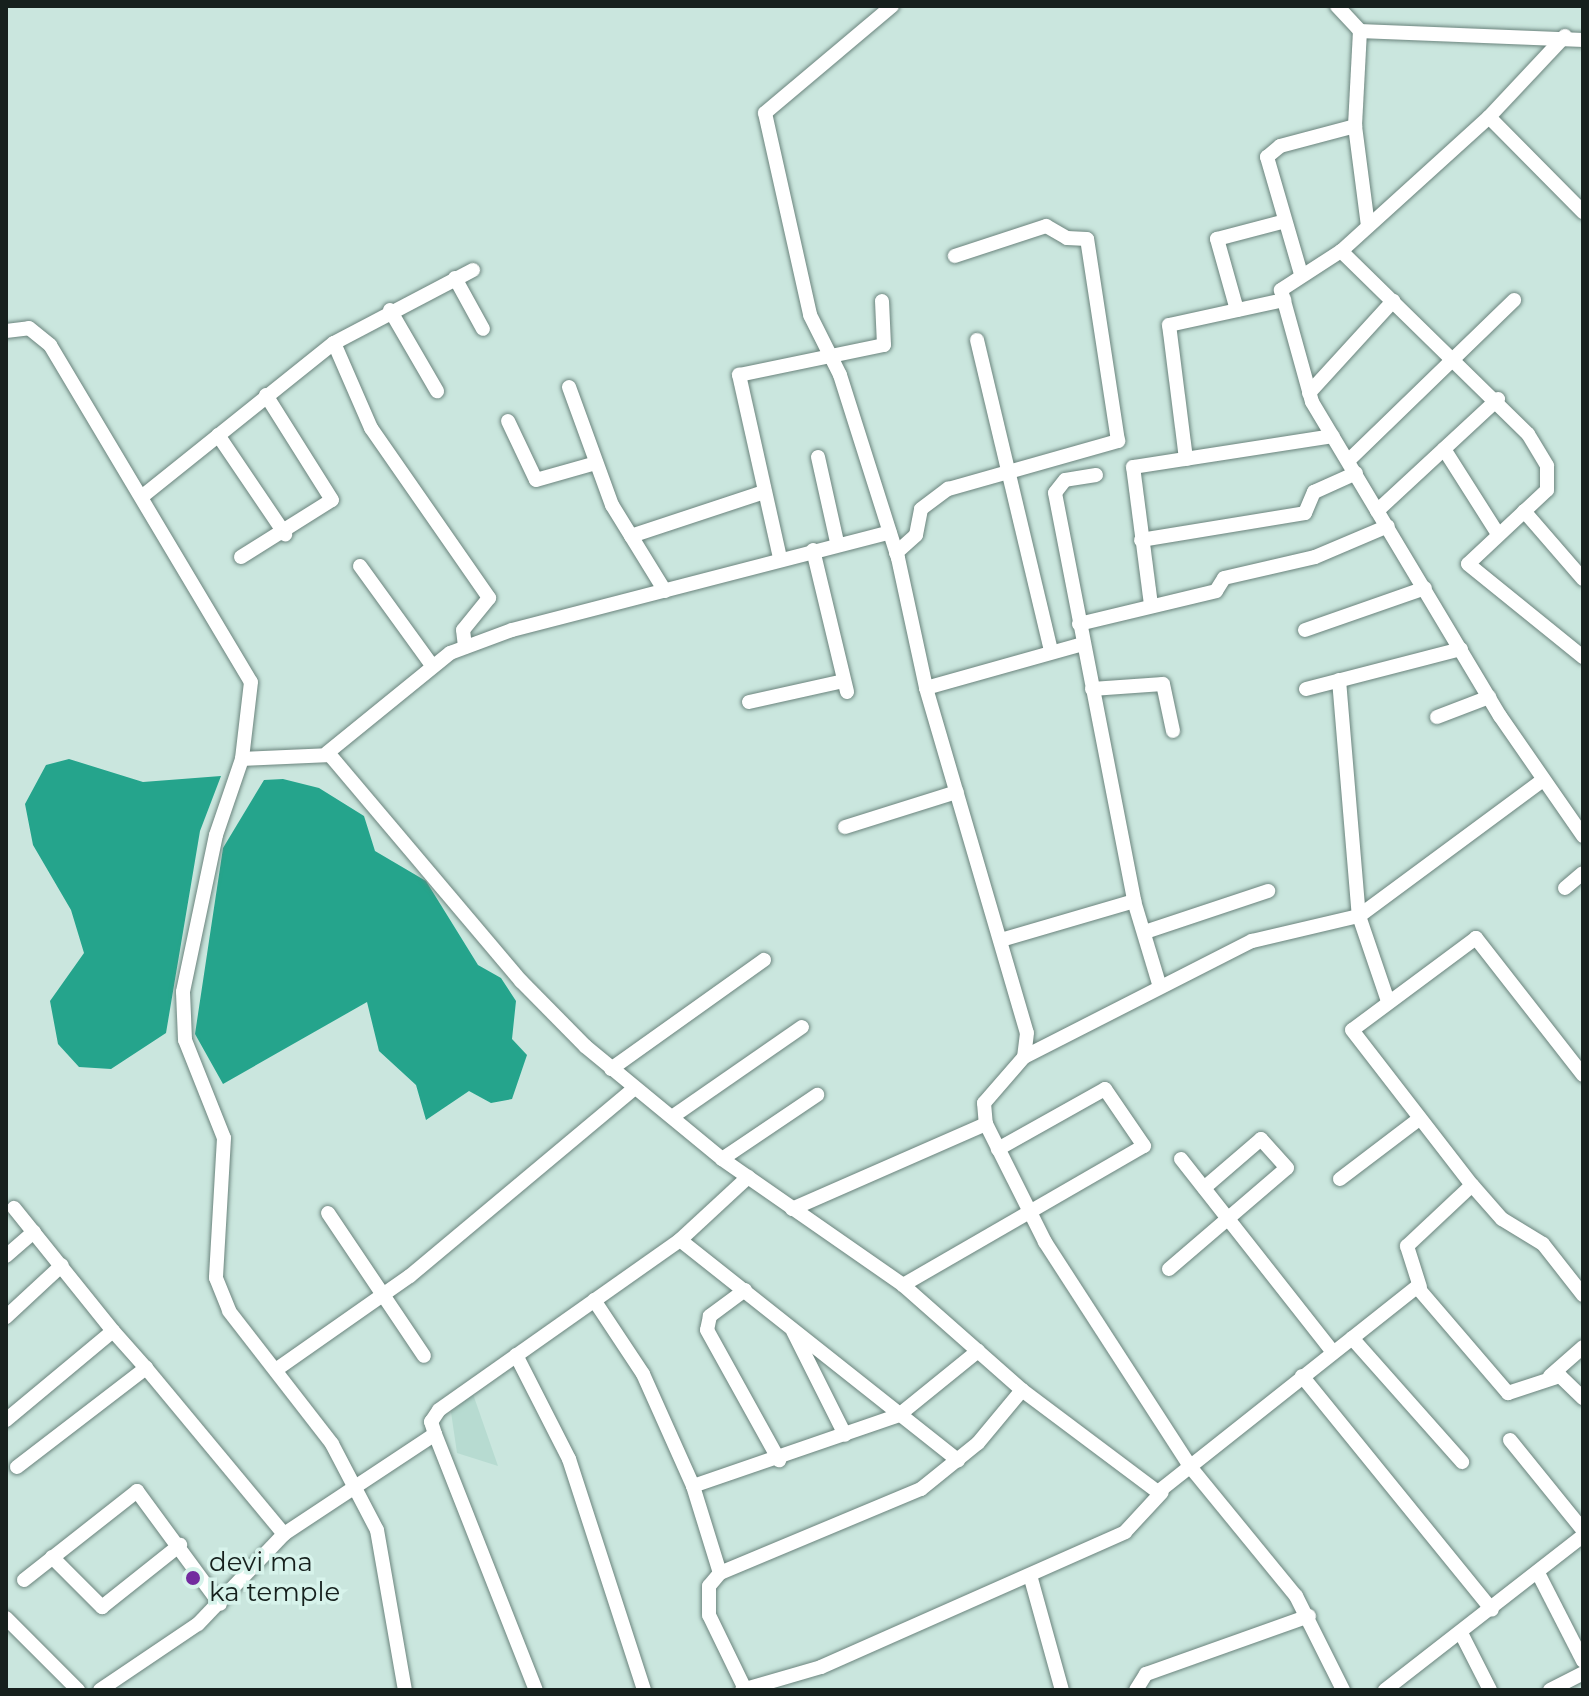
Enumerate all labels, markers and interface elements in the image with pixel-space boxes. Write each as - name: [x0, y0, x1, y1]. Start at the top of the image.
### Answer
- place label: devi ma ka temple: [209, 1547, 340, 1608]
- marker: devi ma ka temple: [184, 1569, 202, 1587]

